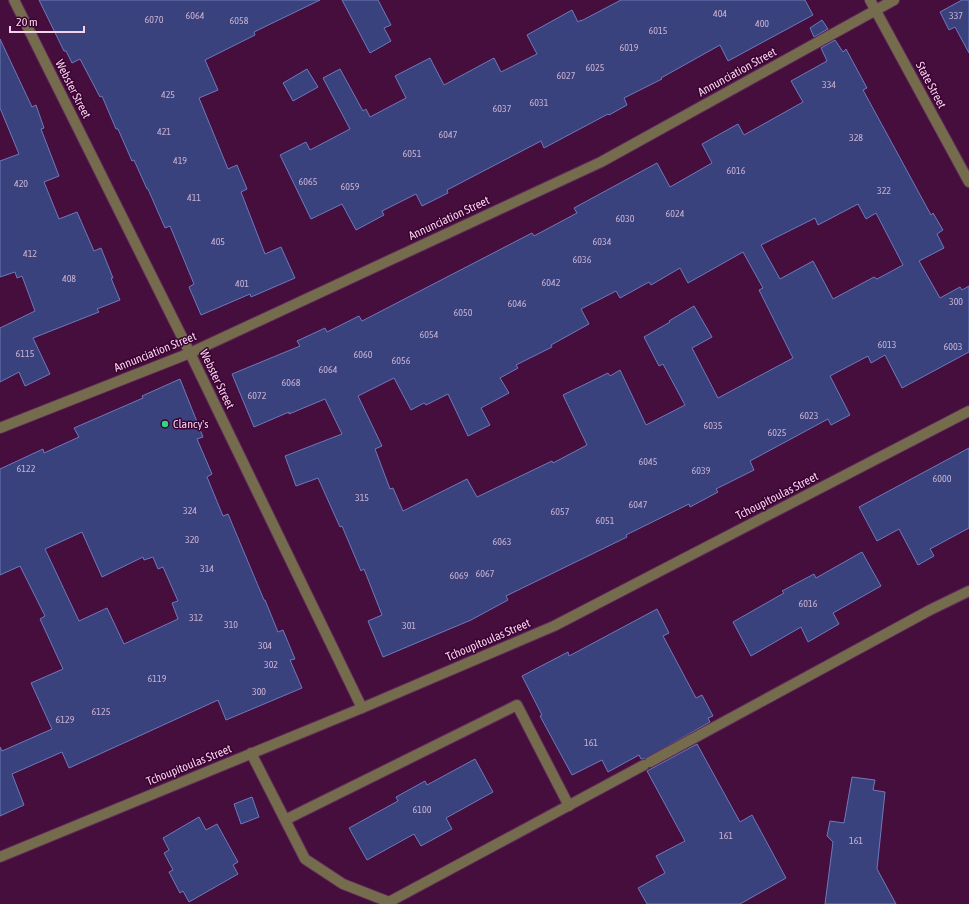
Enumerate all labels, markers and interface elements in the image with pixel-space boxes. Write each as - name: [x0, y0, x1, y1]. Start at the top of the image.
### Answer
- scale bar: [10, 8, 84, 34]
- house number: 404: [713, 8, 727, 19]
- house number: 6064: [186, 10, 205, 21]
- house number: 337: [949, 10, 963, 21]
- house number: 6070: [145, 14, 164, 25]
- text: 20 m: [16, 15, 38, 29]
- house number: 6058: [230, 15, 249, 26]
- house number: 400: [755, 18, 769, 29]
- house number: 6015: [649, 25, 668, 36]
- house number: 6019: [620, 42, 639, 53]
- street label: Annunciation Street: [695, 44, 779, 99]
- street label: Webster Street: [52, 57, 94, 121]
- street label: State Street: [913, 59, 949, 111]
- house number: 6025: [586, 62, 605, 73]
- house number: 6027: [557, 70, 576, 81]
- house number: 334: [822, 79, 836, 90]
- house number: 425: [161, 89, 175, 100]
- house number: 6031: [530, 97, 549, 108]
- house number: 6037: [493, 103, 512, 114]
- house number: 421: [157, 126, 171, 137]
- house number: 6047: [439, 129, 458, 140]
- house number: 328: [849, 132, 863, 143]
- house number: 6051: [403, 148, 422, 159]
- house number: 419: [173, 155, 187, 166]
- house number: 6016: [727, 165, 746, 176]
- house number: 6065: [299, 176, 318, 187]
- house number: 420: [14, 178, 28, 189]
- house number: 6059: [341, 181, 360, 192]
- house number: 322: [877, 185, 891, 196]
- house number: 411: [187, 192, 201, 203]
- street label: Annunciation Street: [406, 193, 492, 243]
- house number: 6024: [666, 208, 685, 219]
- house number: 6030: [616, 213, 635, 224]
- house number: 405: [211, 236, 225, 247]
- house number: 6034: [593, 236, 612, 247]
- house number: 412: [23, 248, 37, 259]
- house number: 6036: [573, 254, 592, 265]
- house number: 408: [62, 273, 76, 284]
- house number: 6042: [542, 277, 561, 288]
- house number: 401: [235, 278, 249, 289]
- house number: 300: [949, 296, 963, 307]
- house number: 6046: [508, 298, 527, 309]
- house number: 6050: [454, 307, 473, 318]
- street label: Annunciation Street: [112, 329, 199, 375]
- house number: 6054: [420, 329, 439, 340]
- house number: 6013: [878, 339, 897, 350]
- house number: 6003: [944, 341, 963, 352]
- street label: Webster Street: [197, 347, 238, 411]
- house number: 6115: [16, 348, 35, 359]
- house number: 6060: [354, 349, 373, 360]
- house number: 6056: [392, 355, 411, 366]
- house number: 6064: [319, 364, 338, 375]
- house number: 6068: [282, 377, 301, 388]
- house number: 6072: [248, 390, 267, 401]
- house number: 6023: [800, 410, 819, 421]
- place label: Clancy's: [173, 417, 209, 431]
- marker: Clancy's: [160, 419, 170, 429]
- house number: 6035: [704, 420, 723, 431]
- house number: 6025: [768, 427, 787, 438]
- house number: 6045: [639, 456, 658, 467]
- house number: 6122: [17, 463, 36, 474]
- house number: 6039: [692, 465, 711, 476]
- street label: Tchoupitoulas Street: [734, 469, 821, 523]
- house number: 6000: [933, 473, 952, 484]
- house number: 315: [355, 492, 369, 503]
- house number: 6047: [629, 499, 648, 510]
- house number: 324: [183, 505, 197, 516]
- house number: 6057: [551, 506, 570, 517]
- house number: 6051: [596, 515, 615, 526]
- house number: 320: [185, 534, 199, 545]
- house number: 6063: [493, 536, 512, 547]
- house number: 314: [200, 563, 214, 574]
- house number: 6067: [476, 568, 495, 579]
- house number: 6069: [450, 570, 469, 581]
- house number: 6016: [799, 598, 818, 609]
- house number: 312: [189, 612, 203, 623]
- street label: Tchoupitoulas Street: [444, 616, 533, 664]
- house number: 310: [224, 619, 238, 630]
- house number: 301: [402, 620, 416, 631]
- house number: 304: [258, 640, 272, 651]
- house number: 302: [264, 659, 278, 670]
- house number: 6119: [148, 673, 167, 684]
- house number: 300: [252, 686, 266, 697]
- house number: 6125: [92, 706, 111, 717]
- house number: 6129: [56, 714, 75, 725]
- house number: 161: [584, 737, 598, 748]
- street label: Tchoupitoulas Street: [144, 741, 234, 788]
- house number: 6100: [413, 804, 432, 815]
- house number: 161: [719, 830, 733, 841]
- house number: 161: [849, 835, 863, 846]

